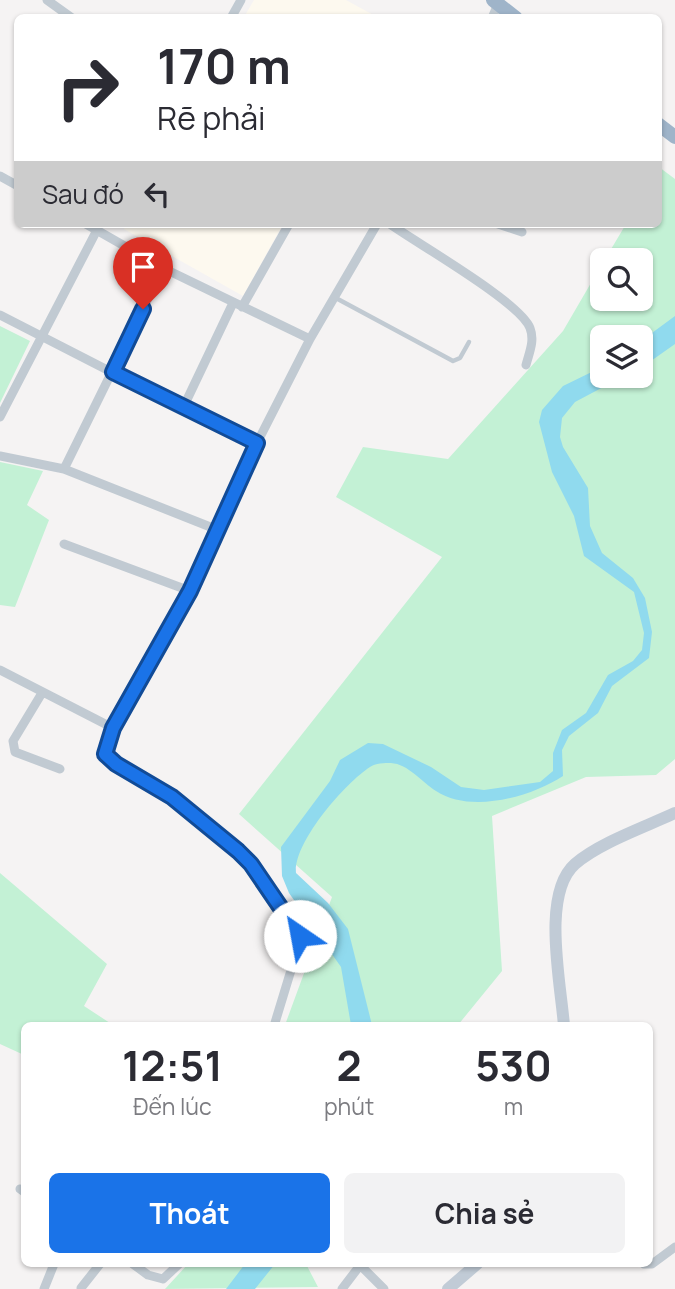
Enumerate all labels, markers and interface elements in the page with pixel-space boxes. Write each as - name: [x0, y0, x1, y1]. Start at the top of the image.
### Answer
- text: 170 m: [157, 32, 291, 99]
- icon: right: [42, 42, 133, 133]
- text: Rẽ phải: [157, 96, 265, 140]
- icon: left: [138, 175, 176, 213]
- text: Sau đó: [42, 176, 124, 212]
- pin: [113, 237, 173, 309]
- icon: arrive: [124, 248, 162, 286]
- map controls: [590, 248, 653, 388]
- button: search: [590, 248, 653, 311]
- button: layers: [590, 325, 653, 388]
- position arrow: [263, 899, 337, 973]
- text: 12:51: [122, 1036, 223, 1094]
- text: 2: [337, 1036, 362, 1094]
- text: 530: [475, 1036, 552, 1094]
- text: Đến lúc: [133, 1090, 212, 1122]
- text: phút: [324, 1090, 374, 1122]
- text: m: [504, 1090, 523, 1122]
- button: Thoát: [49, 1173, 330, 1253]
- button: Chia sẻ: [344, 1173, 625, 1253]

